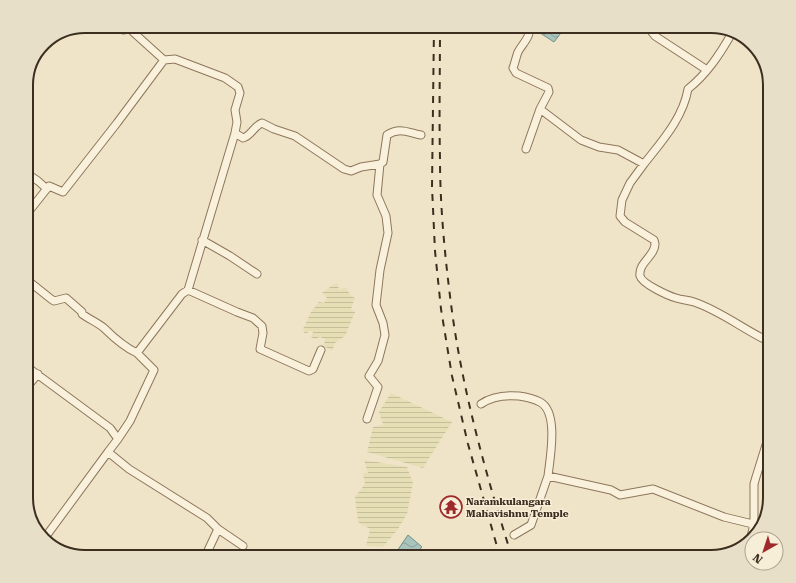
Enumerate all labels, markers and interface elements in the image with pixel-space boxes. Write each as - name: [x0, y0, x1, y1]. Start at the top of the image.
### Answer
- temple icon: Naramkulangara Mahavishnu Temple: [438, 494, 464, 520]
- place label: Naramkulangara Mahavishnu Temple: [466, 496, 569, 519]
- north arrow: [744, 531, 784, 571]
- text: N: [750, 550, 765, 566]

